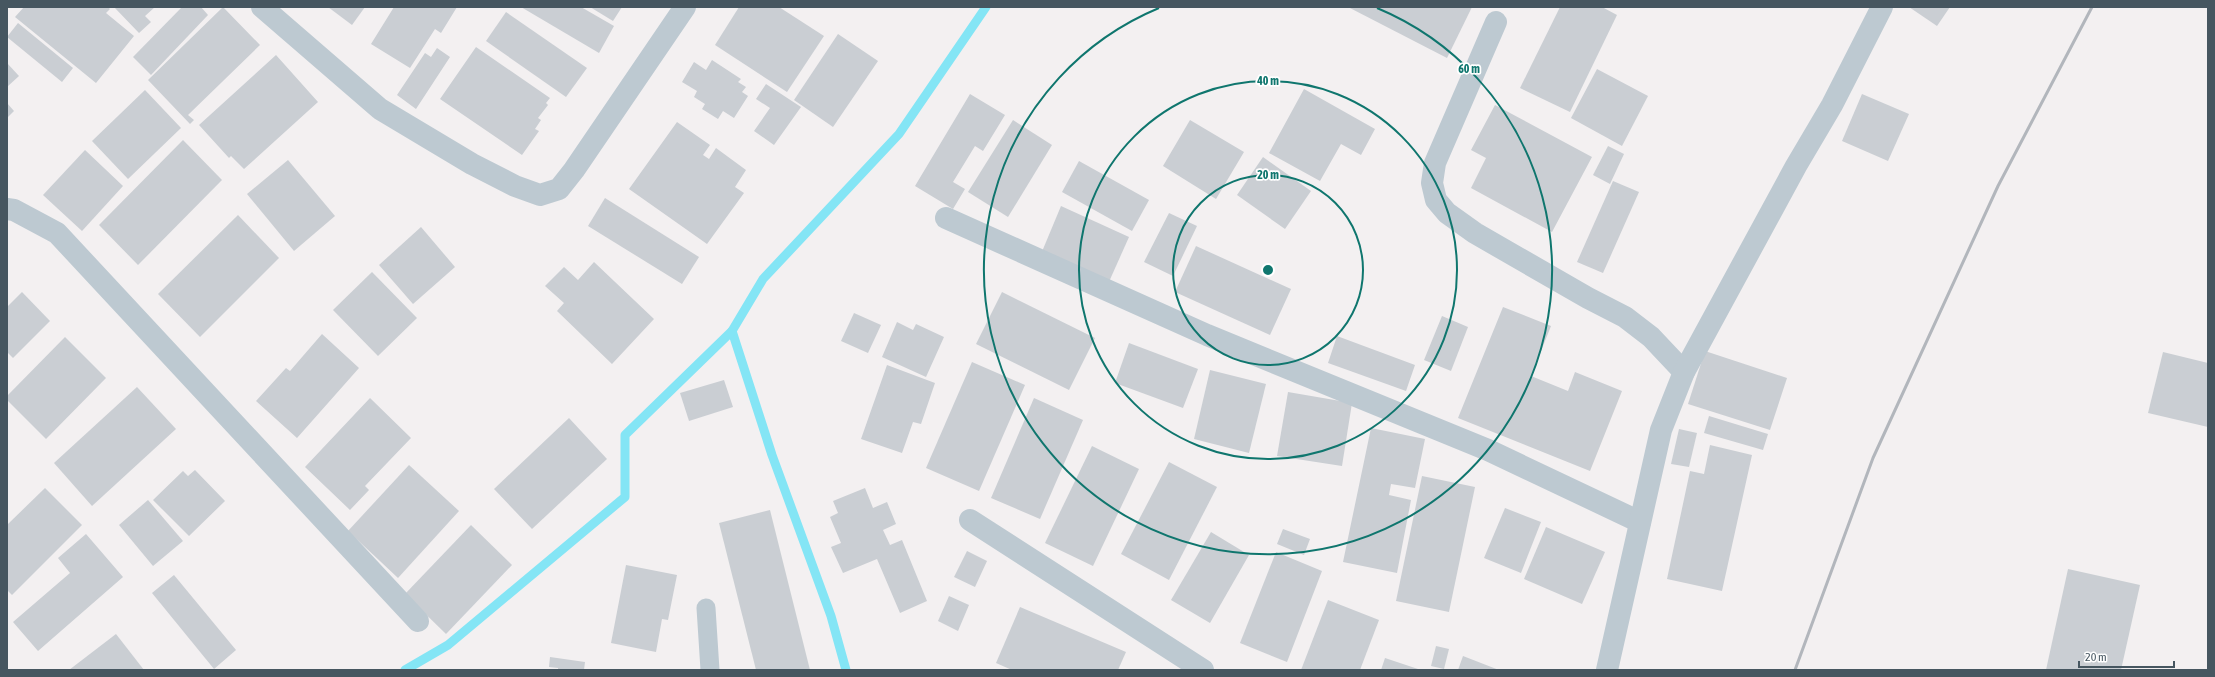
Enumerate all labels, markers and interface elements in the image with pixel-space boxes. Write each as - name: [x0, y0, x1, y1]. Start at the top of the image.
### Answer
- text: 60 m: [1458, 62, 1480, 76]
- text: 40 m: [1256, 74, 1279, 88]
- text: 20 m: [1257, 168, 1279, 182]
- centre of rings: [1261, 263, 1275, 277]
- scale bar: [2079, 643, 2174, 669]
- text: 20 m: [2085, 650, 2107, 664]

